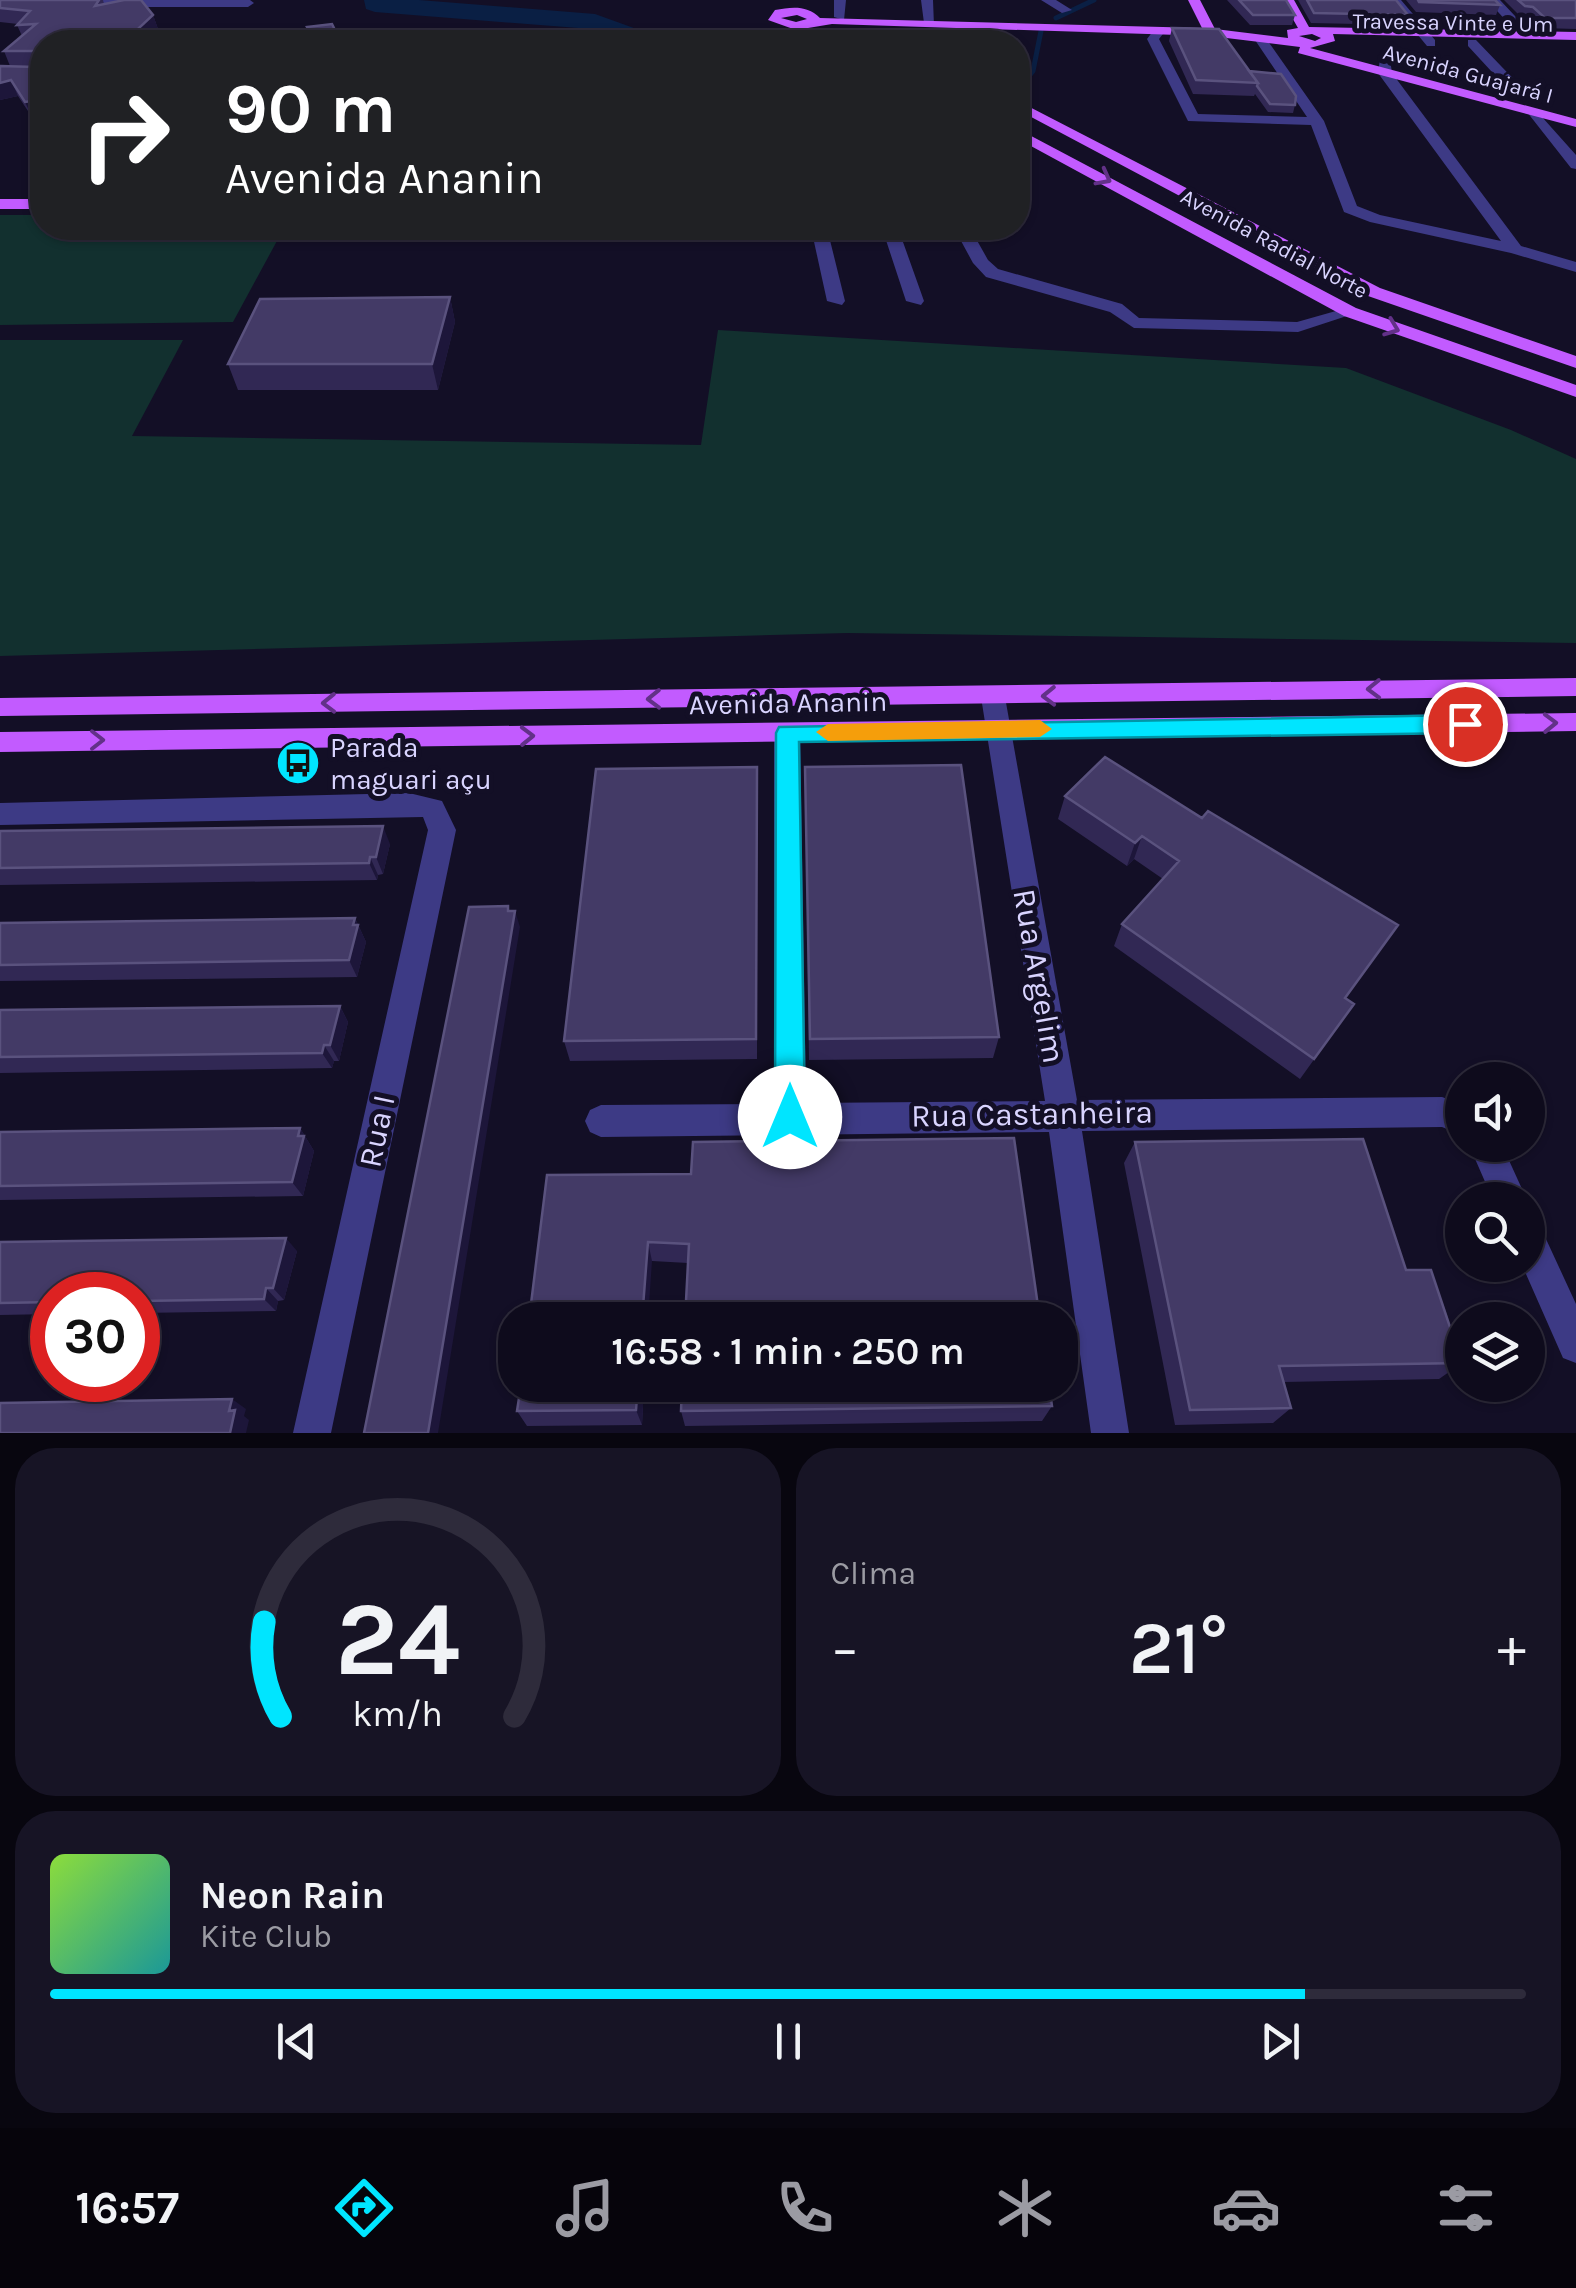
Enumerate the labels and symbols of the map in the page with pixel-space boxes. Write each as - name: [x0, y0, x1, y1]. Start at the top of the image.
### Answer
- street label: Travessa Vinte e Um: [1352, 8, 1554, 38]
- street label: Avenida Guajará I: [1380, 39, 1556, 109]
- one-way arrow: [1093, 166, 1111, 186]
- street label: Avenida Radial Norte: [1176, 184, 1372, 304]
- one-way arrow: [1382, 316, 1399, 336]
- one-way arrow: [1365, 679, 1381, 700]
- pin: [1423, 682, 1508, 767]
- street label: Avenida Ananin: [689, 685, 887, 721]
- one-way arrow: [1040, 685, 1056, 707]
- one-way arrow: [645, 689, 661, 710]
- one-way arrow: [320, 692, 336, 714]
- one-way arrow: [1542, 712, 1558, 733]
- one-way arrow: [520, 726, 536, 747]
- one-way arrow: [90, 729, 106, 751]
- place label: Parada maguari açu: [330, 731, 492, 796]
- bus stop icon: Parada maguari açu: [275, 740, 321, 786]
- street label: Rua Argelim: [1005, 886, 1073, 1066]
- position arrow: [738, 1065, 842, 1169]
- street label: Rua I: [351, 1091, 403, 1171]
- street label: Rua Castanheira: [911, 1093, 1153, 1135]
- speed limit sign: 30: [30, 1272, 160, 1402]

